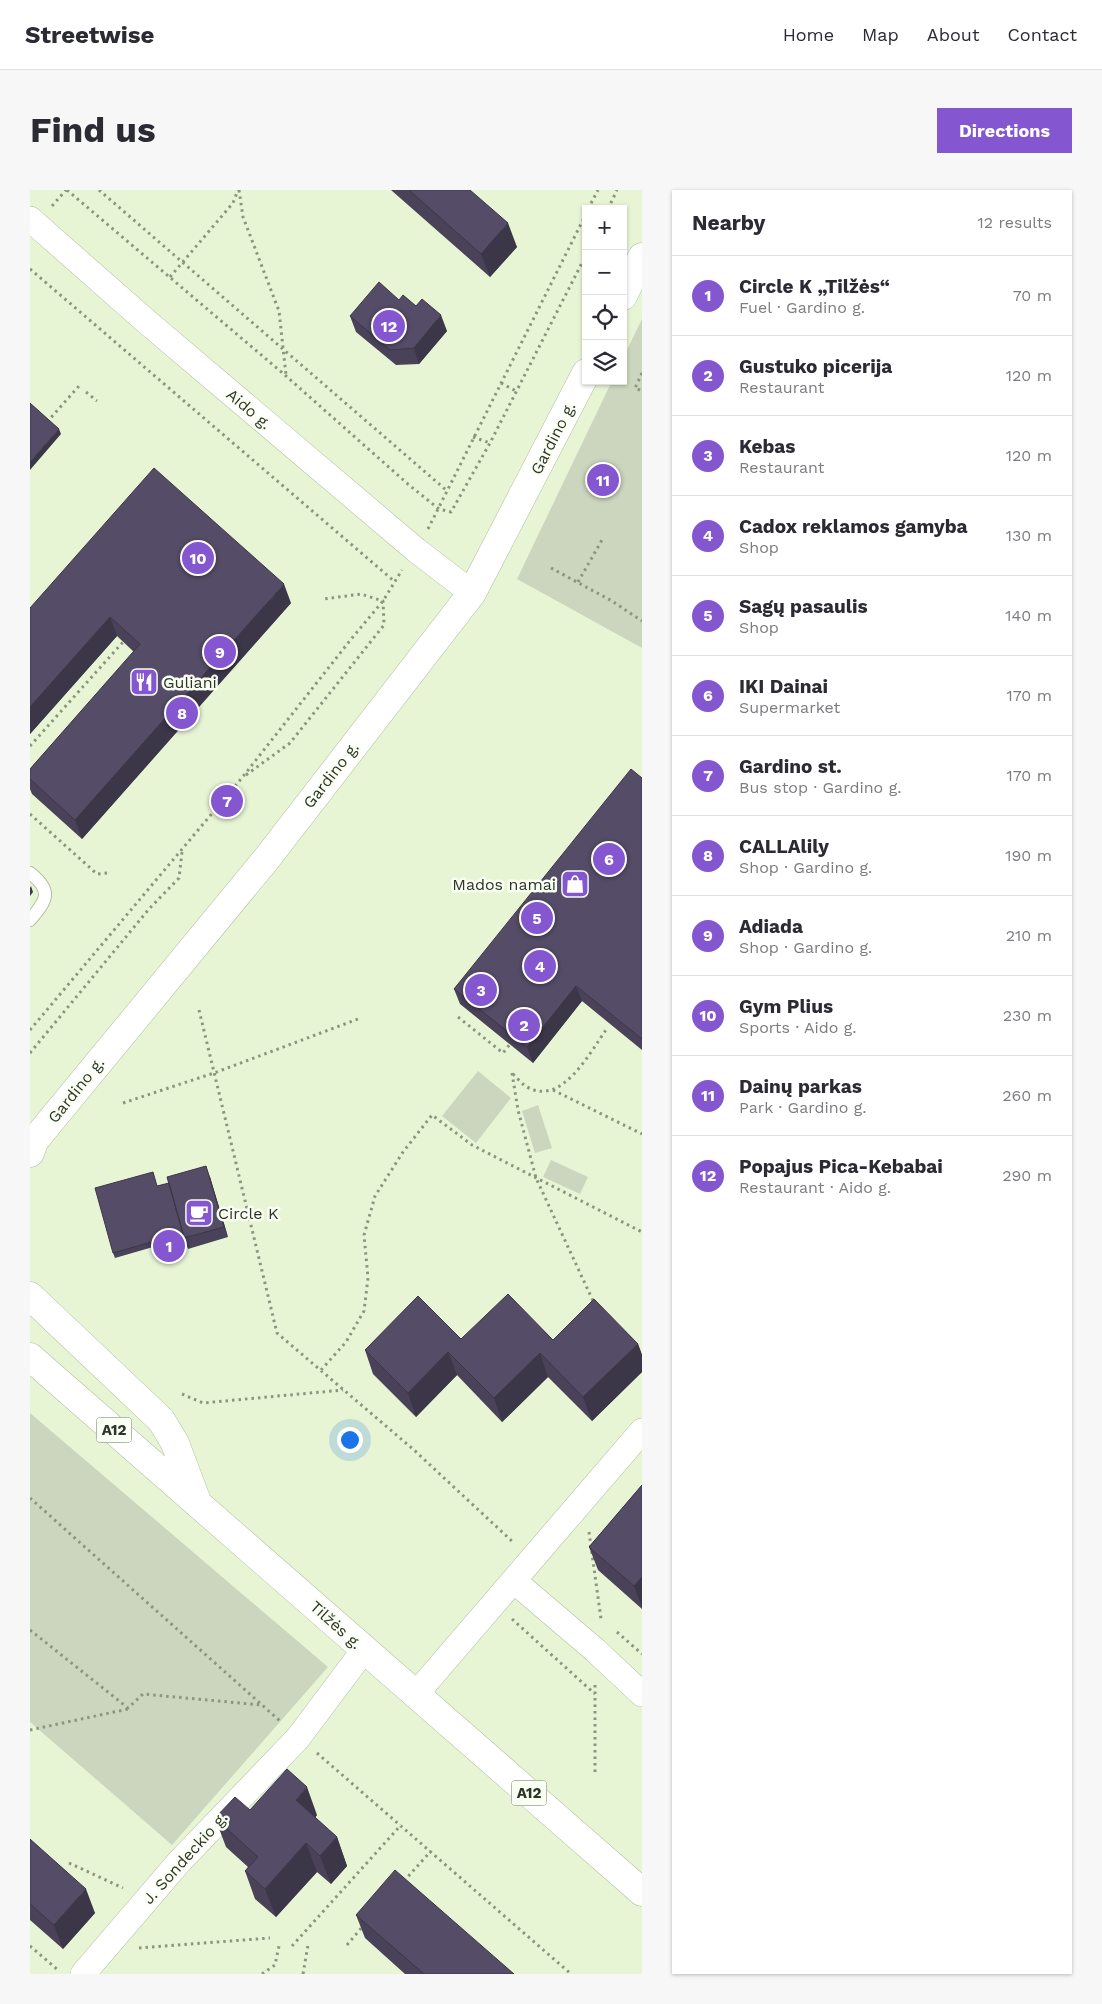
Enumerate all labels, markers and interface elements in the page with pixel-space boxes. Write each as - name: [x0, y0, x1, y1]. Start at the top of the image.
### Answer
- text: Streetwise: [25, 21, 154, 49]
- text: Home: [783, 24, 834, 45]
- text: Map: [862, 24, 899, 45]
- text: About: [927, 24, 979, 45]
- text: Contact: [1007, 24, 1077, 45]
- button: Directions: [937, 108, 1072, 153]
- text: Find us: [30, 109, 156, 151]
- map controls: [582, 205, 627, 385]
- button: +: [582, 205, 627, 250]
- text: Nearby: [692, 210, 765, 235]
- text: 12 results: [977, 213, 1052, 232]
- button: −: [582, 250, 627, 295]
- text: Circle K „Tilžės“: [739, 275, 890, 298]
- text: 1: [705, 286, 711, 305]
- text: 70 m: [1013, 286, 1052, 305]
- button: locate: [582, 295, 627, 340]
- text: Fuel · Gardino g.: [739, 298, 865, 317]
- pin: 12: [373, 307, 405, 345]
- button: layers: [582, 340, 627, 385]
- text: Gustuko picerija: [739, 355, 892, 378]
- text: 2: [703, 366, 713, 385]
- text: 120 m: [1006, 366, 1052, 385]
- text: Restaurant: [739, 378, 825, 397]
- street label: Aido g.: [223, 385, 275, 433]
- street label: Gardino g.: [527, 399, 579, 477]
- text: Kebas: [739, 435, 795, 458]
- text: 3: [703, 446, 713, 465]
- text: 120 m: [1006, 446, 1052, 465]
- text: Restaurant: [739, 458, 825, 477]
- pin: 11: [587, 461, 619, 499]
- text: Cadox reklamos gamyba: [739, 515, 968, 538]
- text: 4: [703, 526, 713, 545]
- text: 130 m: [1006, 526, 1052, 545]
- text: Shop: [739, 538, 779, 557]
- pin: 10: [182, 539, 214, 577]
- text: Sagų pasaulis: [739, 595, 868, 618]
- text: 5: [703, 606, 713, 625]
- text: 140 m: [1005, 606, 1052, 625]
- text: Shop: [739, 618, 779, 637]
- pin: 9: [204, 633, 236, 671]
- restaurant icon: Guliani: [129, 667, 159, 697]
- place label: Guliani: [163, 673, 217, 692]
- text: IKI Dainai: [739, 675, 828, 698]
- text: 6: [703, 686, 713, 705]
- text: 170 m: [1006, 686, 1052, 705]
- pin: 8: [166, 694, 198, 732]
- text: Supermarket: [739, 698, 840, 717]
- street label: Gardino g.: [299, 738, 363, 812]
- text: Gardino st.: [739, 755, 842, 778]
- text: 7: [703, 766, 713, 785]
- text: 170 m: [1006, 766, 1052, 785]
- text: Bus stop · Gardino g.: [739, 778, 901, 797]
- pin: 7: [211, 782, 243, 820]
- text: CALLAlily: [739, 835, 829, 858]
- pin: 6: [593, 840, 625, 878]
- text: 8: [703, 846, 713, 865]
- text: 190 m: [1005, 846, 1052, 865]
- text: Shop · Gardino g.: [739, 858, 872, 877]
- shop icon: Mados namai: [560, 869, 590, 899]
- place label: Mados namai: [452, 875, 556, 894]
- pin: 5: [521, 899, 553, 937]
- text: Adiada: [739, 915, 803, 938]
- text: 9: [703, 926, 713, 945]
- text: 210 m: [1006, 926, 1052, 945]
- text: Shop · Gardino g.: [739, 938, 872, 957]
- pin: 4: [524, 947, 556, 985]
- pin: 3: [465, 971, 497, 1009]
- text: Gym Plius: [739, 995, 833, 1018]
- pin: 2: [508, 1006, 540, 1044]
- text: 10: [699, 1006, 717, 1025]
- text: 230 m: [1003, 1006, 1052, 1025]
- text: Sports · Aido g.: [739, 1018, 857, 1037]
- street label: Gardino g.: [44, 1053, 108, 1127]
- text: Dainų parkas: [739, 1075, 862, 1098]
- text: 11: [701, 1086, 715, 1105]
- text: 260 m: [1002, 1086, 1052, 1105]
- text: Park · Gardino g.: [739, 1098, 867, 1117]
- text: Popajus Pica-Kebabai: [739, 1155, 943, 1178]
- text: 12: [700, 1166, 716, 1185]
- text: 290 m: [1002, 1166, 1052, 1185]
- text: Restaurant · Aido g.: [739, 1178, 891, 1197]
- cafe icon: Circle K: [184, 1198, 214, 1228]
- place label: Circle K: [218, 1204, 279, 1223]
- pin: 1: [153, 1227, 185, 1265]
- road number: A12: [96, 1418, 132, 1442]
- your location: [337, 1427, 363, 1453]
- street label: Tilžės g.: [306, 1597, 366, 1653]
- road number: A12: [512, 1780, 546, 1806]
- street label: J. Sondeckio g.: [139, 1808, 231, 1908]

